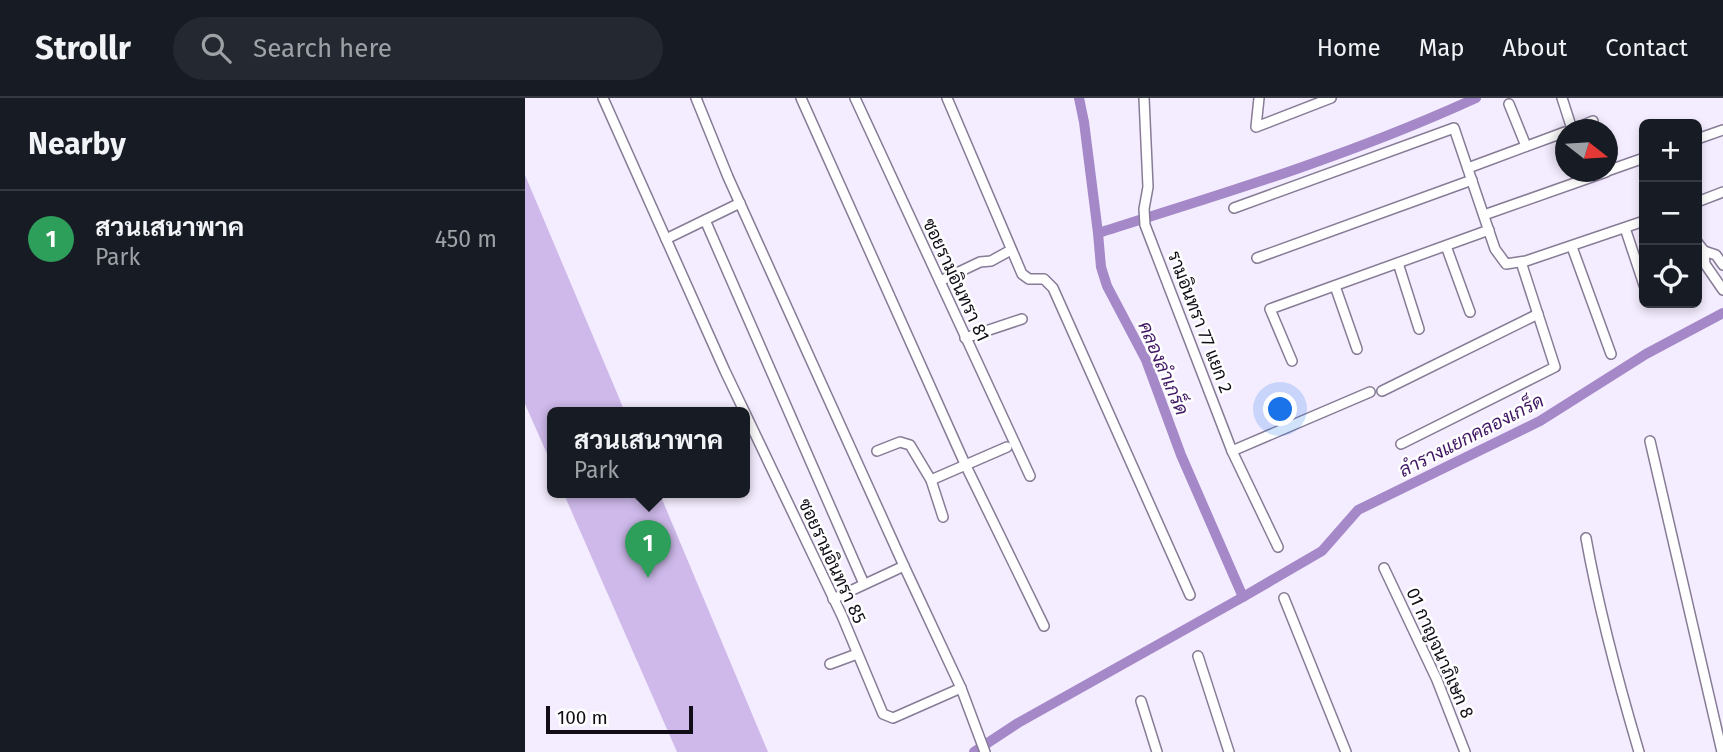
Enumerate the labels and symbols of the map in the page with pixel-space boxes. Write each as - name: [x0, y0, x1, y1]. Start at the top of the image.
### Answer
- north arrow: [1555, 119, 1618, 182]
- street label: ซอยรามอินทรา 81: [918, 215, 994, 345]
- street label: รามอินทรา 77 แยก 2: [1163, 248, 1237, 396]
- water label: คลองลำเกร็ด: [1133, 317, 1195, 419]
- water label: ลำรางแยกคลองเกร็ด: [1394, 387, 1548, 482]
- your location: [1263, 392, 1297, 426]
- street label: ซอยรามอินทรา 85: [793, 495, 871, 627]
- pin: 1: [625, 520, 671, 578]
- street label: 01 กาญจนาภิเษก 8: [1401, 584, 1479, 722]
- scale bar: [546, 703, 693, 735]

